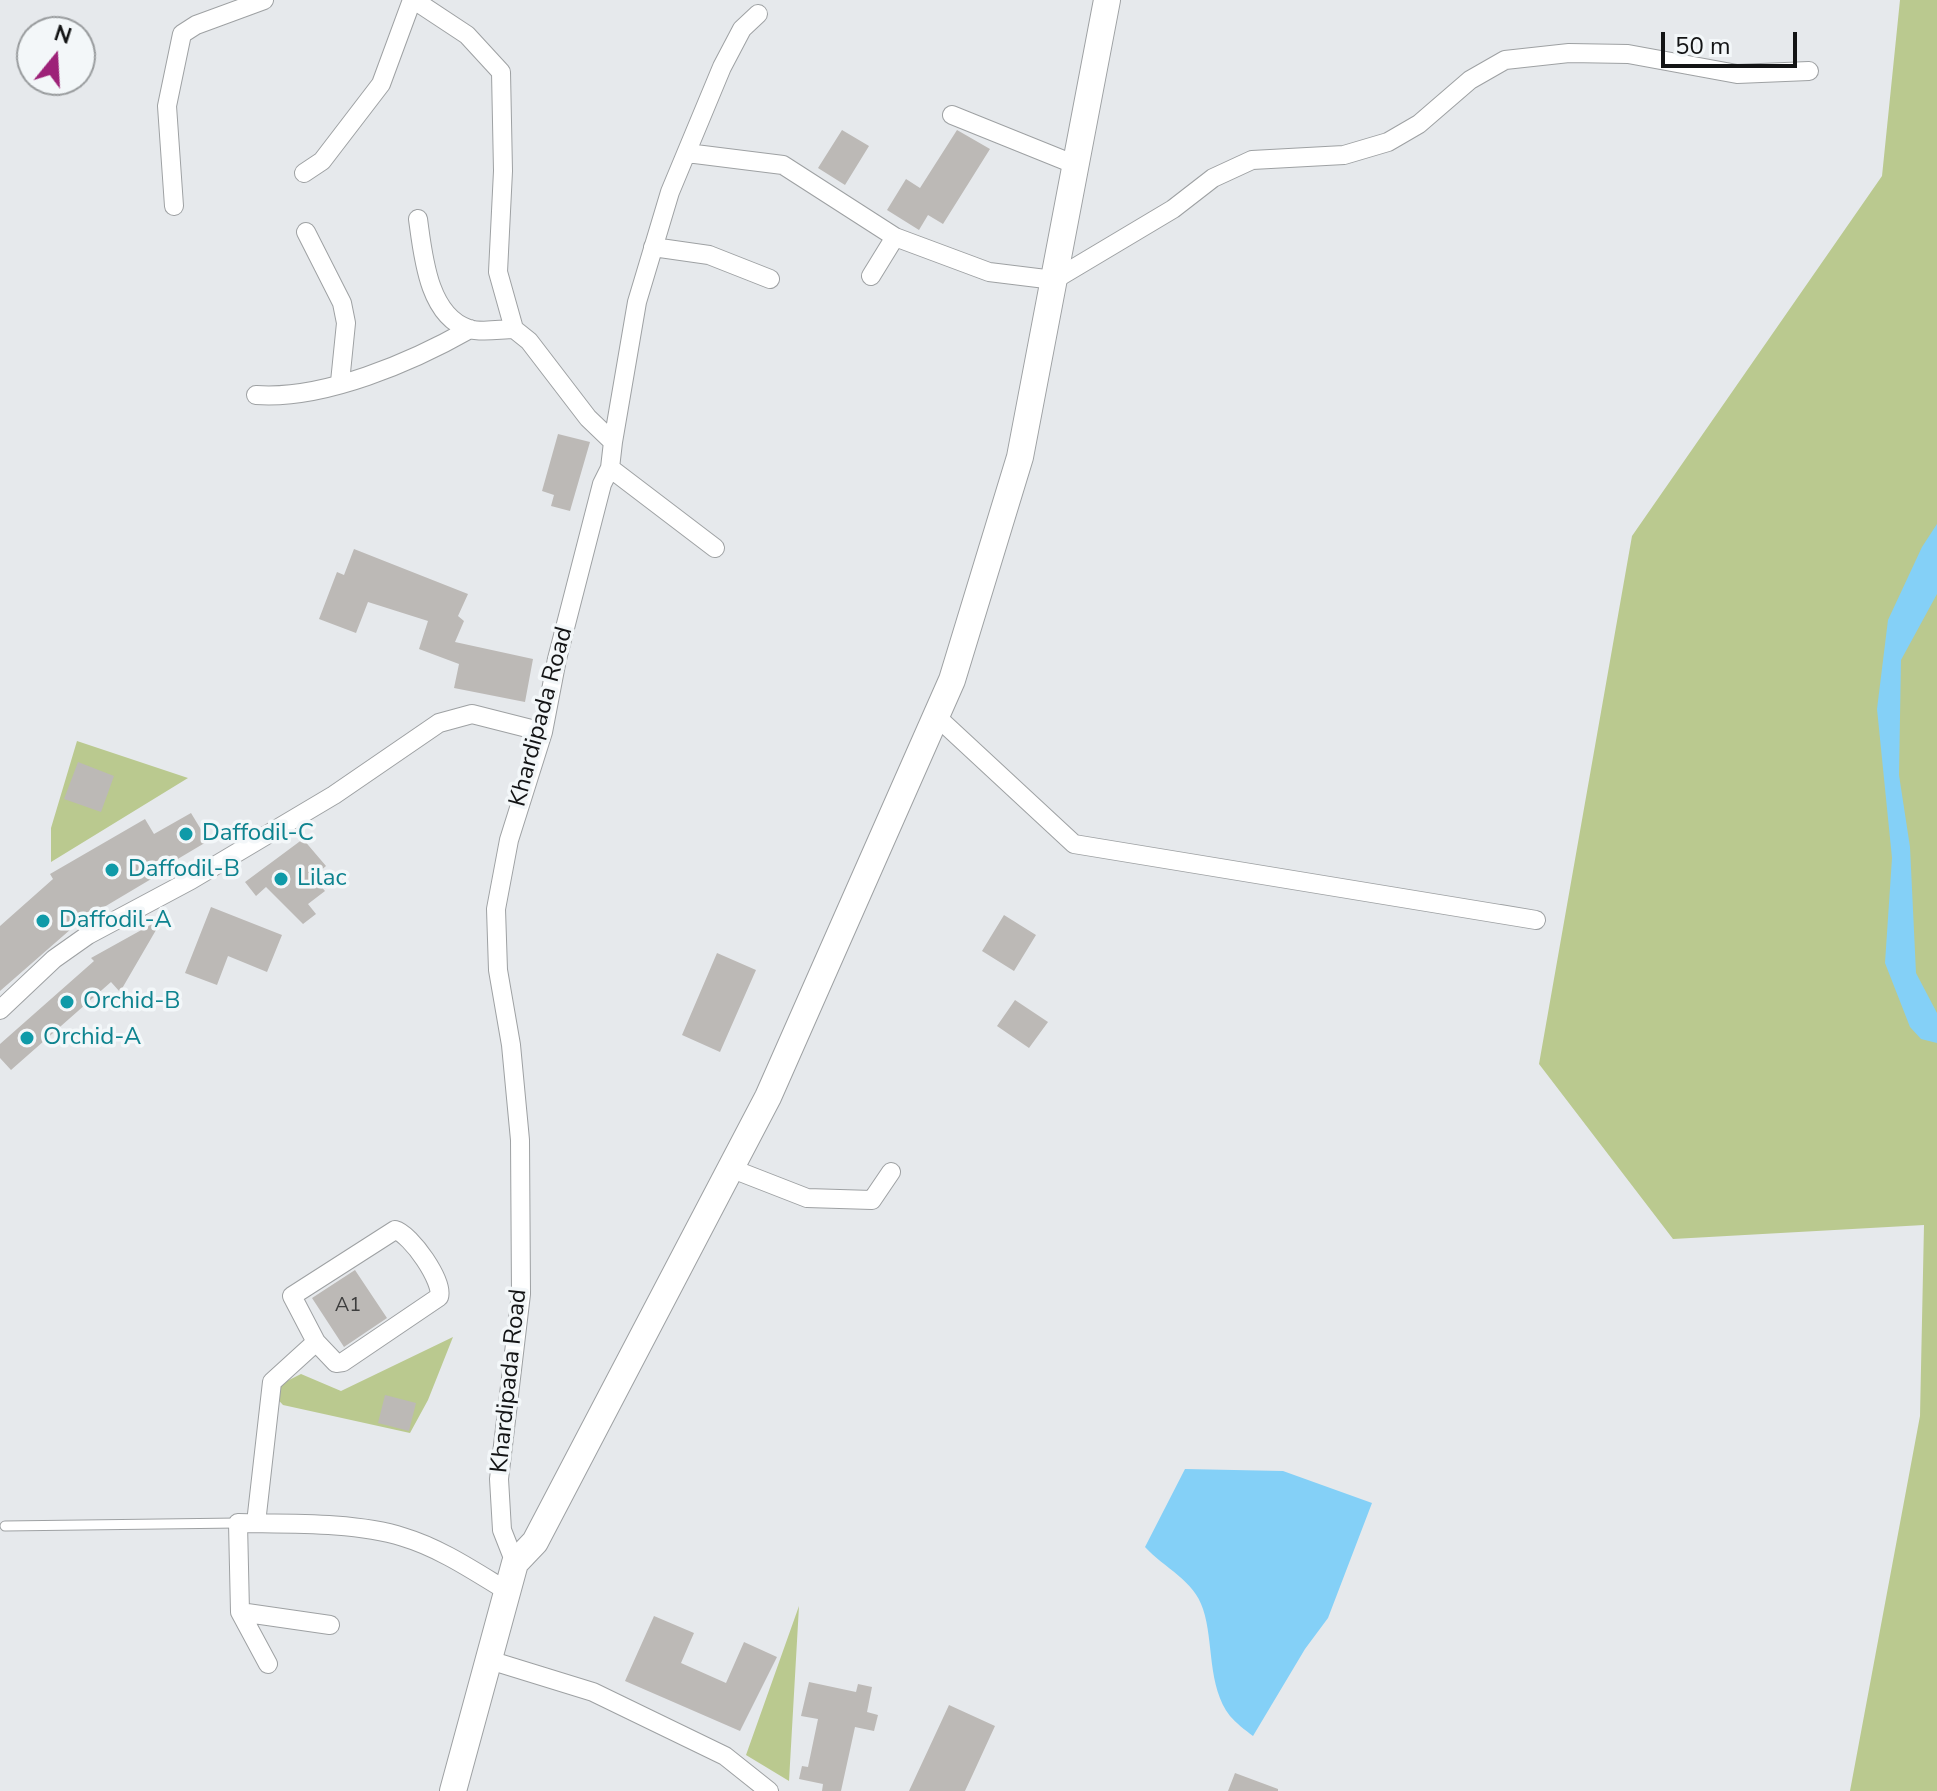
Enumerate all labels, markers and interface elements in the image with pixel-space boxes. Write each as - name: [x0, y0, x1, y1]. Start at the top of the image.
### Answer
- north arrow: [16, 16, 96, 96]
- scale bar: [1665, 16, 1801, 66]
- text: N: [50, 18, 75, 52]
- text: 50 m: [1675, 30, 1731, 62]
- street label: Khardipada Road: [504, 624, 580, 810]
- place label: Daffodil-C: [202, 820, 314, 848]
- marker: Daffodil-C: [177, 825, 195, 843]
- place label: Daffodil-B: [128, 856, 240, 884]
- marker: Daffodil-B: [103, 861, 121, 879]
- place label: Lilac: [297, 865, 347, 893]
- marker: Lilac: [272, 870, 290, 888]
- place label: Daffodil-A: [59, 907, 172, 935]
- marker: Daffodil-A: [34, 912, 52, 930]
- place label: Orchid-B: [83, 988, 181, 1016]
- marker: Orchid-B: [58, 993, 76, 1011]
- place label: Orchid-A: [43, 1024, 141, 1052]
- marker: Orchid-A: [18, 1029, 36, 1047]
- street label: Khardipada Road: [486, 1288, 534, 1474]
- house number: A1: [335, 1294, 361, 1318]

